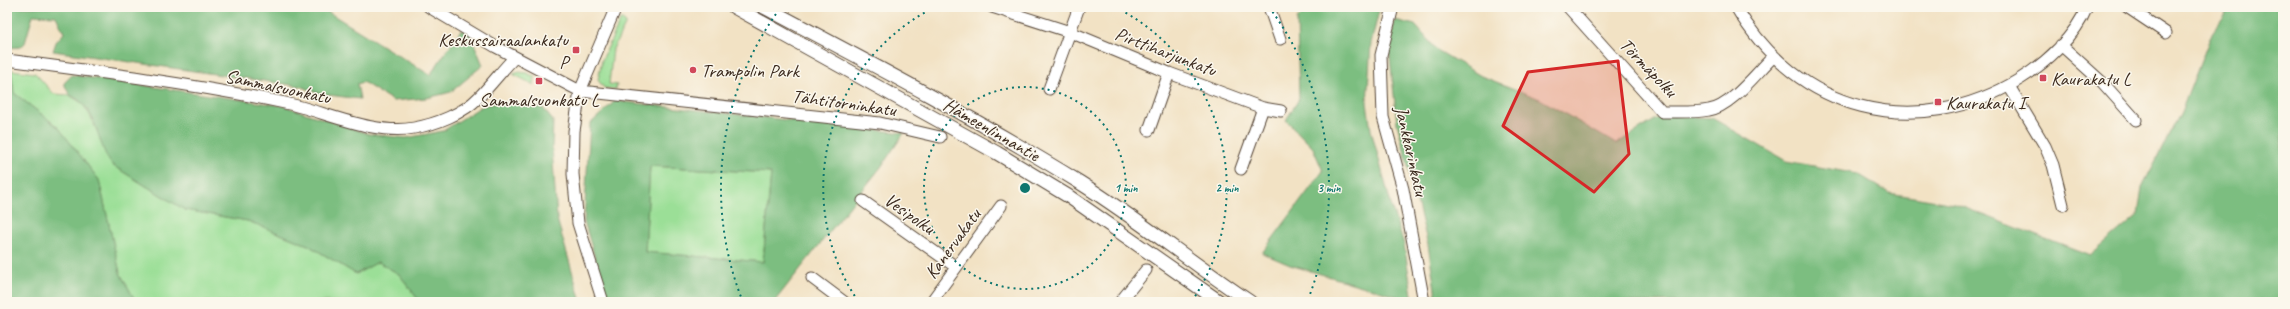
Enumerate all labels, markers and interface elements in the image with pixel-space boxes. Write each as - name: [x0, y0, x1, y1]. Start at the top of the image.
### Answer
- street label: Pirttiharjunkatu: [1112, 22, 1220, 83]
- place label: Keskussairaalankatu P: [438, 28, 571, 74]
- street label: Törmäpolku: [1614, 33, 1684, 104]
- marker: Keskussairaalankatu P: [571, 45, 581, 55]
- place label: Trampolin Park: [701, 59, 801, 83]
- street label: Sammalsuonkatu: [223, 64, 334, 110]
- marker: Trampolin Park: [688, 65, 698, 75]
- place label: Kaurakatu L: [2051, 67, 2132, 91]
- marker: Kaurakatu L: [2038, 73, 2048, 83]
- marker: Sammalsuonkatu L: [534, 76, 544, 86]
- street label: Tähtitorninkatu: [790, 84, 899, 122]
- place label: Sammalsuonkatu L: [479, 88, 600, 112]
- place label: Kaurakatu I: [1946, 91, 2030, 115]
- street label: Hämeenlinnantie: [939, 93, 1046, 168]
- marker: Kaurakatu I: [1933, 97, 1943, 107]
- street label: Jankkarinkatu: [1389, 103, 1433, 200]
- text: 1 min: [1115, 180, 1138, 196]
- text: 2 min: [1216, 180, 1239, 196]
- text: 3 min: [1318, 180, 1341, 196]
- centre of rings: [1018, 181, 1032, 195]
- street label: Vesipolku: [880, 188, 940, 240]
- street label: Kanervakatu: [919, 202, 988, 283]

